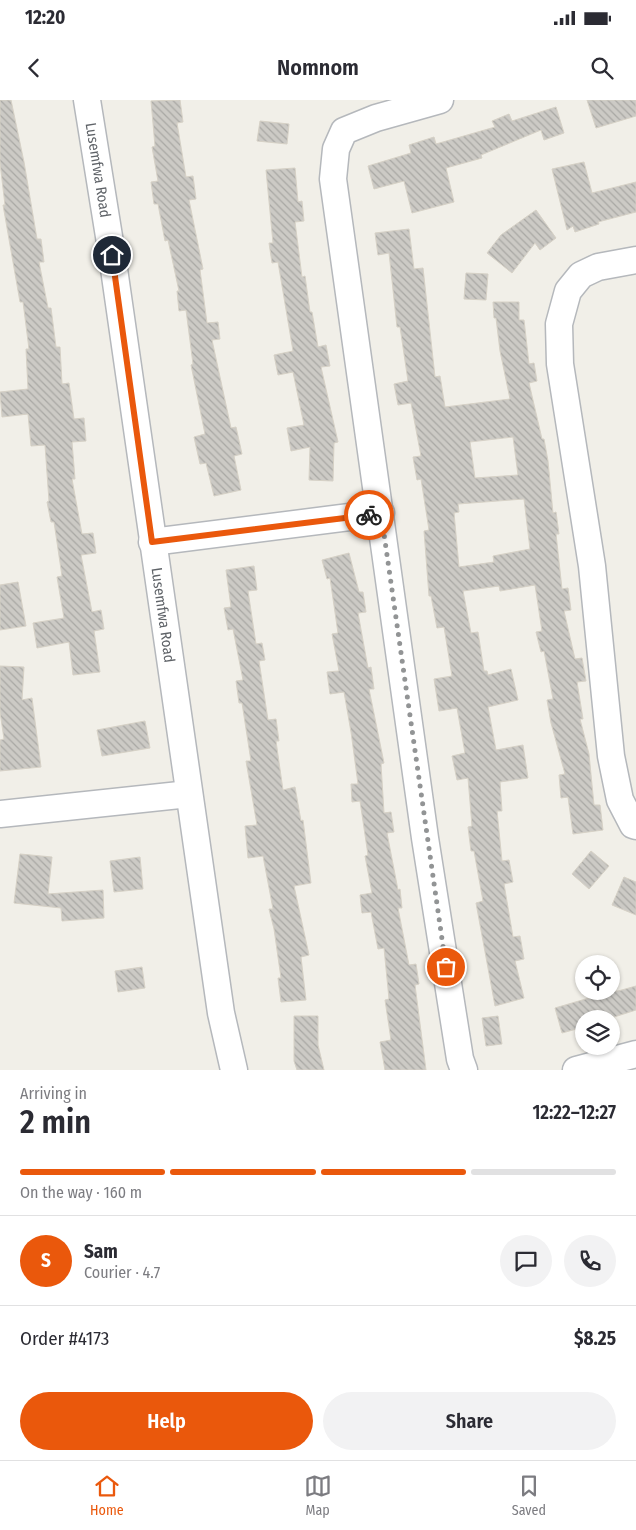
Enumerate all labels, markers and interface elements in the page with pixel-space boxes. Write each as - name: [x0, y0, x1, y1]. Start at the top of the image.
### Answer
- text: 12:20: [25, 6, 65, 29]
- icon: back: [20, 54, 48, 82]
- text: Nomnom: [277, 54, 359, 81]
- icon: search: [588, 54, 616, 82]
- street label: Lusemfwa Road: [82, 121, 114, 219]
- pin: [91, 234, 133, 276]
- icon: home: [98, 241, 126, 269]
- courier: [344, 490, 394, 540]
- icon: bike: [355, 501, 383, 529]
- street label: Lusemfwa Road: [147, 566, 179, 664]
- pin: [425, 946, 467, 988]
- icon: bag: [432, 953, 460, 981]
- map controls: [575, 955, 620, 1055]
- button: locate: [575, 955, 620, 1000]
- button: layers: [575, 1010, 620, 1055]
- text: Arriving in: [20, 1084, 87, 1103]
- text: 12:22–12:27: [532, 1101, 616, 1124]
- text: 2 min: [20, 1103, 91, 1141]
- text: On the way · 160 m: [20, 1183, 142, 1202]
- button: chat: [500, 1235, 552, 1287]
- button: phone: [564, 1235, 616, 1287]
- text: Sam: [84, 1240, 118, 1263]
- text: S: [41, 1249, 51, 1272]
- text: Courier · 4.7: [84, 1263, 160, 1282]
- text: Order #4173: [20, 1327, 109, 1350]
- text: $8.25: [574, 1327, 616, 1350]
- button: Help: [20, 1392, 313, 1450]
- button: Share: [323, 1392, 616, 1450]
- tab: Home: [90, 1472, 124, 1519]
- tab: Map: [304, 1472, 332, 1519]
- tab: Saved: [512, 1472, 546, 1519]

